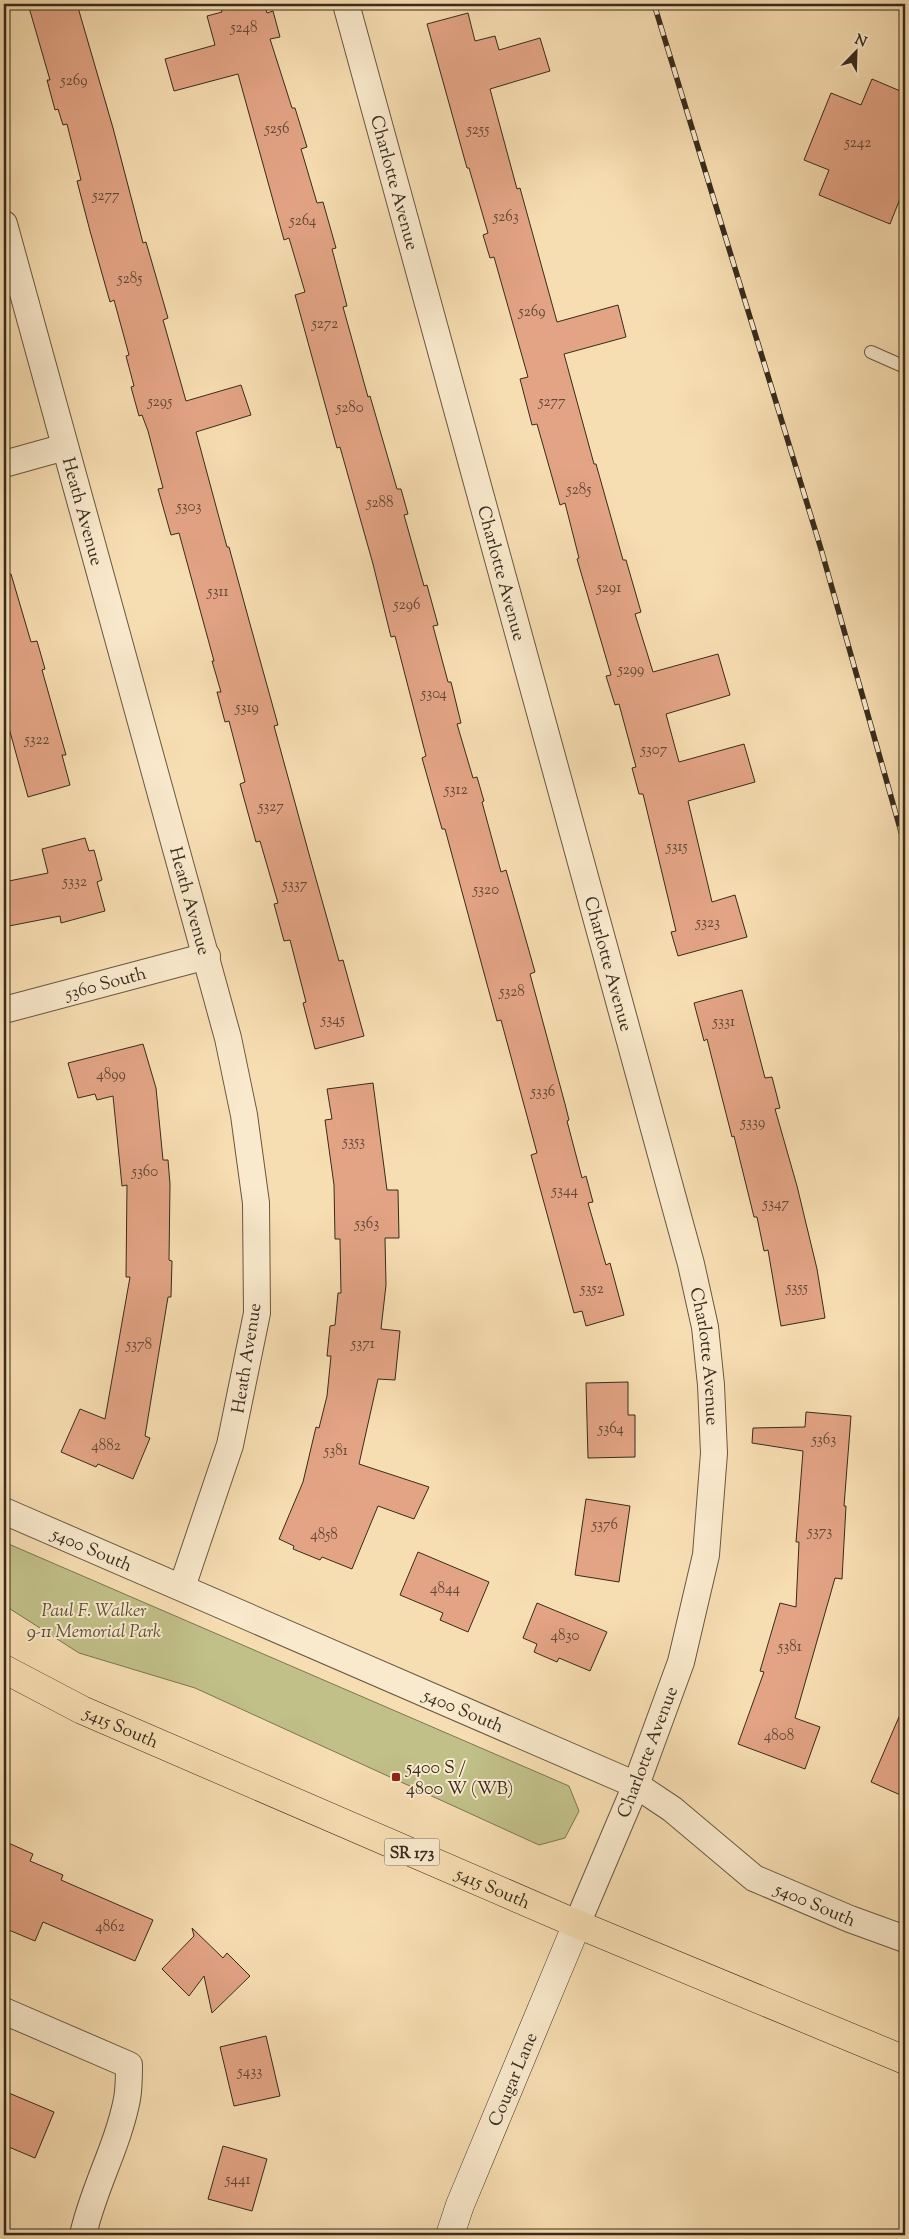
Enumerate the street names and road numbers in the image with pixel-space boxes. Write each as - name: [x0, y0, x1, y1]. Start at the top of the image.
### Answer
- street label: Charlotte Avenue: [362, 112, 424, 254]
- street label: Heath Avenue: [54, 455, 108, 569]
- street label: Charlotte Avenue: [469, 503, 531, 644]
- street label: Heath Avenue: [161, 844, 216, 959]
- street label: Charlotte Avenue: [576, 894, 638, 1035]
- street label: 5360 South: [61, 962, 150, 1008]
- street label: Charlotte Avenue: [682, 1285, 724, 1426]
- street label: Heath Avenue: [226, 1301, 270, 1415]
- street label: 5400 South: [46, 1522, 136, 1580]
- street label: 5400 South: [417, 1683, 508, 1741]
- street label: Charlotte Avenue: [612, 1683, 686, 1822]
- street label: 5415 South: [78, 1701, 162, 1757]
- road number: SR 173: [384, 1838, 440, 1865]
- street label: 5415 South: [450, 1862, 534, 1917]
- street label: 5400 South: [769, 1877, 859, 1935]
- street label: Cougar Lane: [483, 2029, 545, 2131]

